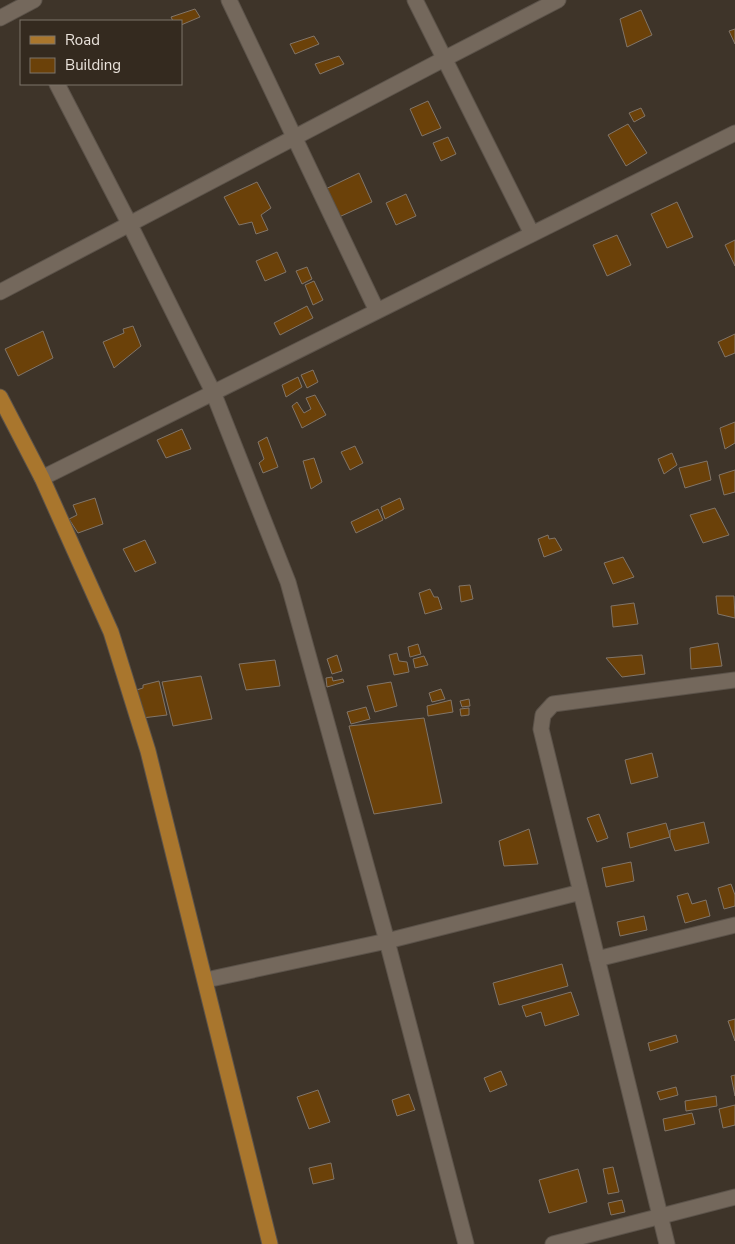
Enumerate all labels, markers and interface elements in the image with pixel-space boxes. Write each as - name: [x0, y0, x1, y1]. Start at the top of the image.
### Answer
- legend: [20, 20, 182, 85]
- text: Road: [65, 30, 100, 50]
- text: Building: [65, 55, 121, 75]

